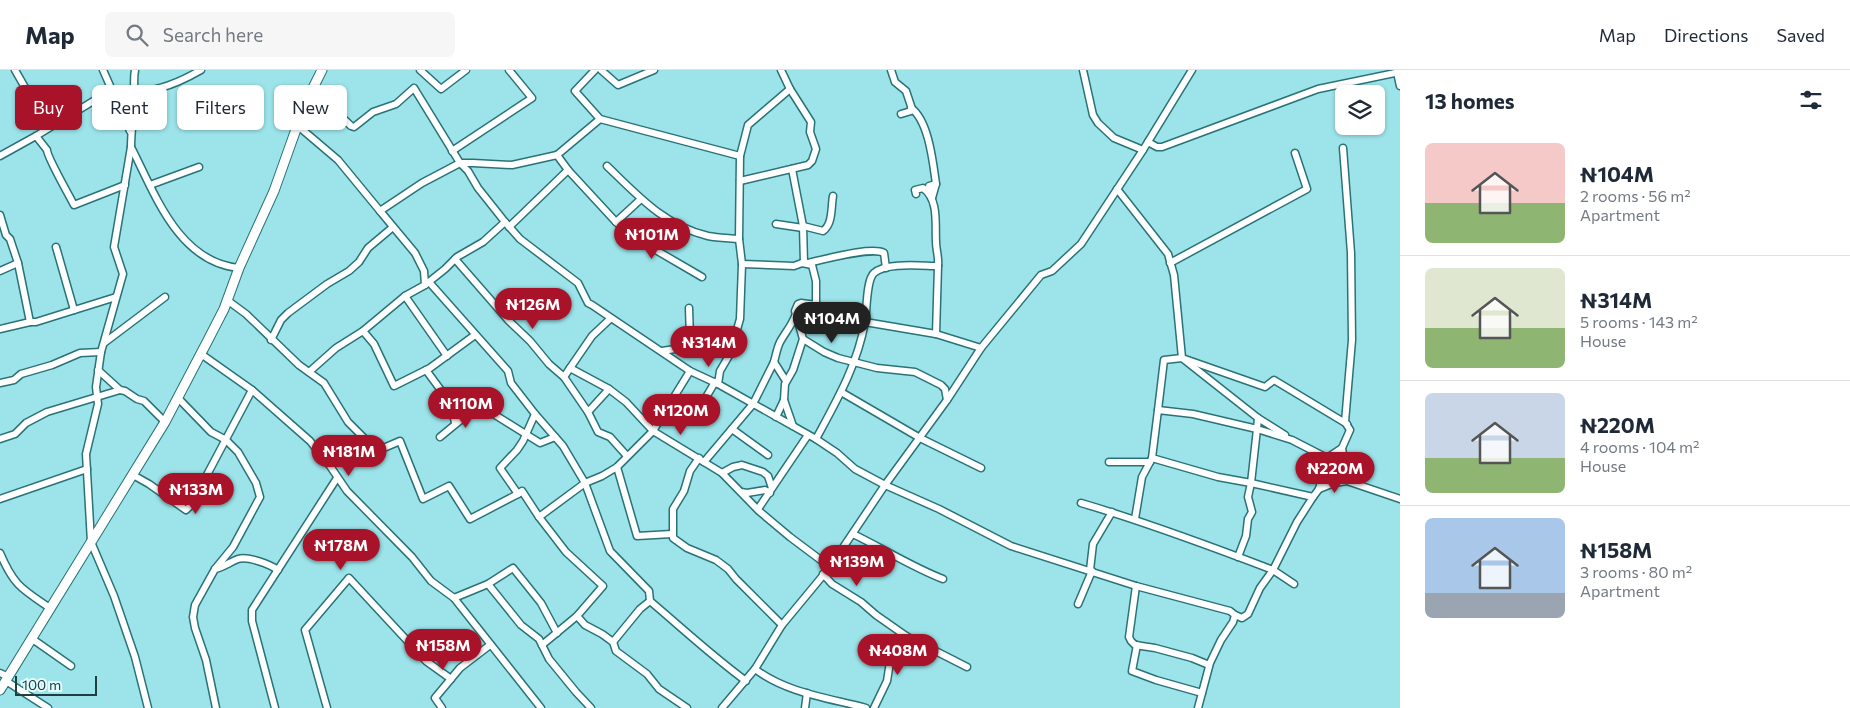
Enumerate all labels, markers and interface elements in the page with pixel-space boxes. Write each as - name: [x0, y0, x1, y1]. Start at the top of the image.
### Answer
- search box: [105, 12, 455, 57]
- text: Map: [25, 20, 75, 49]
- icon: search: [123, 21, 151, 49]
- text: Search here: [163, 23, 263, 46]
- text: Map: [1599, 24, 1636, 46]
- text: Directions: [1664, 24, 1748, 46]
- text: Saved: [1776, 24, 1825, 46]
- chip: Buy: [15, 85, 82, 130]
- chip: Rent: [92, 85, 167, 130]
- chip: Filters: [177, 85, 264, 130]
- chip: New: [274, 85, 347, 130]
- map controls: [1335, 85, 1385, 135]
- button: layers: [1335, 85, 1385, 135]
- icon: filters: [1797, 86, 1825, 114]
- text: 13 homes: [1425, 88, 1515, 113]
- text: ₦104M: [1580, 161, 1654, 186]
- icon: home: [1465, 163, 1525, 223]
- text: 2 rooms · 56 m²: [1580, 186, 1691, 205]
- text: Apartment: [1580, 205, 1660, 224]
- pin: ₦101M: [617, 218, 687, 260]
- text: ₦101M: [625, 224, 679, 243]
- text: ₦314M: [1580, 287, 1652, 312]
- pin: ₦126M: [498, 288, 568, 330]
- icon: home: [1465, 288, 1525, 348]
- text: ₦126M: [506, 294, 560, 313]
- pin: ₦104M: [797, 302, 867, 344]
- text: ₦104M: [804, 308, 860, 327]
- text: 5 rooms · 143 m²: [1580, 312, 1698, 331]
- pin: ₦314M: [674, 326, 744, 368]
- text: House: [1580, 331, 1626, 350]
- text: ₦314M: [681, 332, 737, 351]
- pin: ₦110M: [431, 386, 501, 429]
- text: ₦110M: [439, 393, 493, 412]
- pin: ₦120M: [646, 394, 716, 436]
- text: ₦120M: [653, 400, 709, 419]
- text: ₦220M: [1580, 412, 1655, 437]
- icon: home: [1465, 413, 1525, 473]
- pin: ₦181M: [314, 434, 384, 477]
- text: 4 rooms · 104 m²: [1580, 437, 1699, 456]
- text: ₦181M: [322, 441, 376, 460]
- pin: ₦220M: [1300, 452, 1370, 494]
- text: House: [1580, 456, 1626, 475]
- text: ₦220M: [1306, 458, 1364, 477]
- pin: ₦133M: [161, 472, 231, 515]
- text: ₦133M: [169, 479, 223, 498]
- pin: ₦178M: [306, 528, 376, 571]
- text: ₦178M: [314, 535, 368, 554]
- text: ₦158M: [1580, 537, 1652, 562]
- icon: home: [1465, 538, 1525, 598]
- pin: ₦139M: [822, 544, 892, 587]
- text: ₦139M: [829, 551, 885, 570]
- text: 3 rooms · 80 m²: [1580, 562, 1692, 581]
- text: Apartment: [1580, 581, 1660, 600]
- pin: ₦158M: [408, 628, 478, 671]
- pin: ₦408M: [863, 634, 933, 676]
- text: ₦158M: [415, 635, 471, 654]
- text: ₦408M: [868, 640, 928, 659]
- scale bar: [15, 673, 98, 696]
- text: 100 m: [22, 676, 61, 693]

